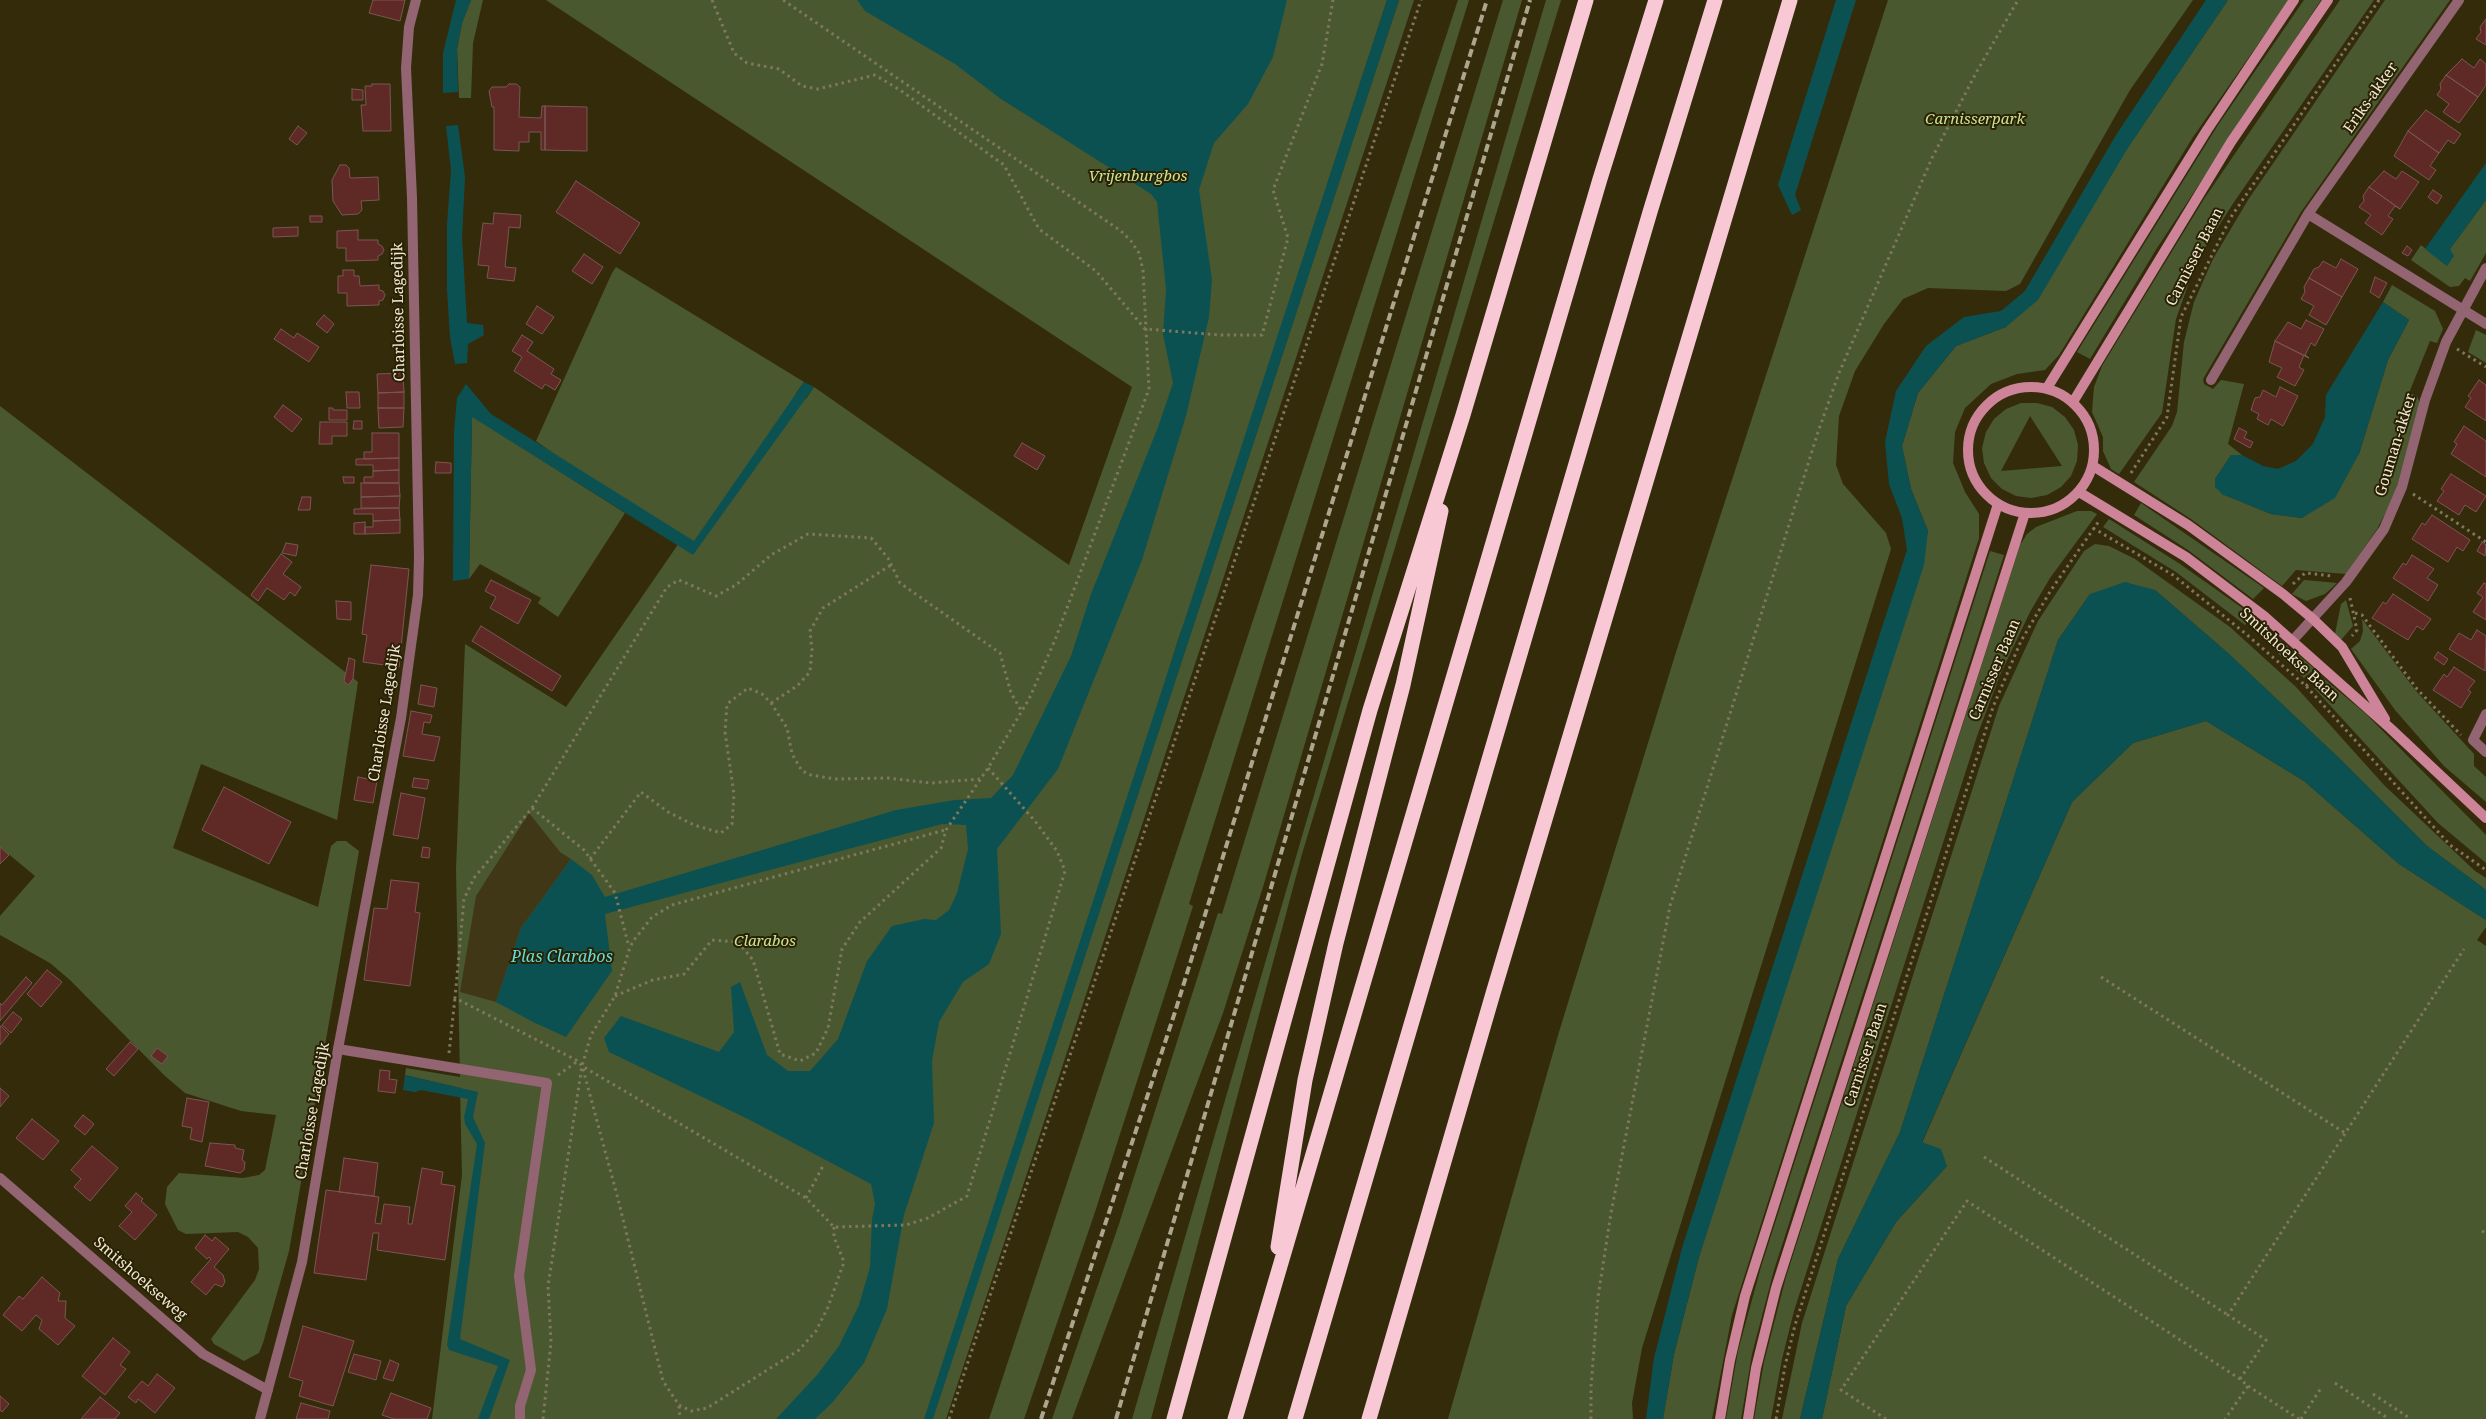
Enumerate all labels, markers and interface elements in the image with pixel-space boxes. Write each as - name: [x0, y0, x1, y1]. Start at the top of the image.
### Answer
- street label: Eriks-akker: [2340, 59, 2402, 137]
- park label: Carnisserpark: [1925, 111, 2025, 129]
- park label: Vrijenburgbos: [1089, 168, 1187, 186]
- street label: Carnisser Baan: [2162, 205, 2228, 309]
- street label: Charloisse Lagedijk: [389, 242, 409, 382]
- street label: Gouman-akker: [2372, 391, 2420, 499]
- street label: Smitshoekse Baan: [2236, 604, 2342, 706]
- street label: Carnisser Baan: [1966, 617, 2024, 723]
- street label: Charloisse Lagedijk: [365, 643, 405, 783]
- park label: Clarabos: [734, 933, 796, 951]
- water label: Plas Clarabos: [511, 947, 613, 967]
- street label: Carnisser Baan: [1841, 1001, 1891, 1109]
- street label: Charloisse Lagedijk: [292, 1041, 334, 1181]
- street label: Smitshoekseweg: [90, 1234, 190, 1324]

